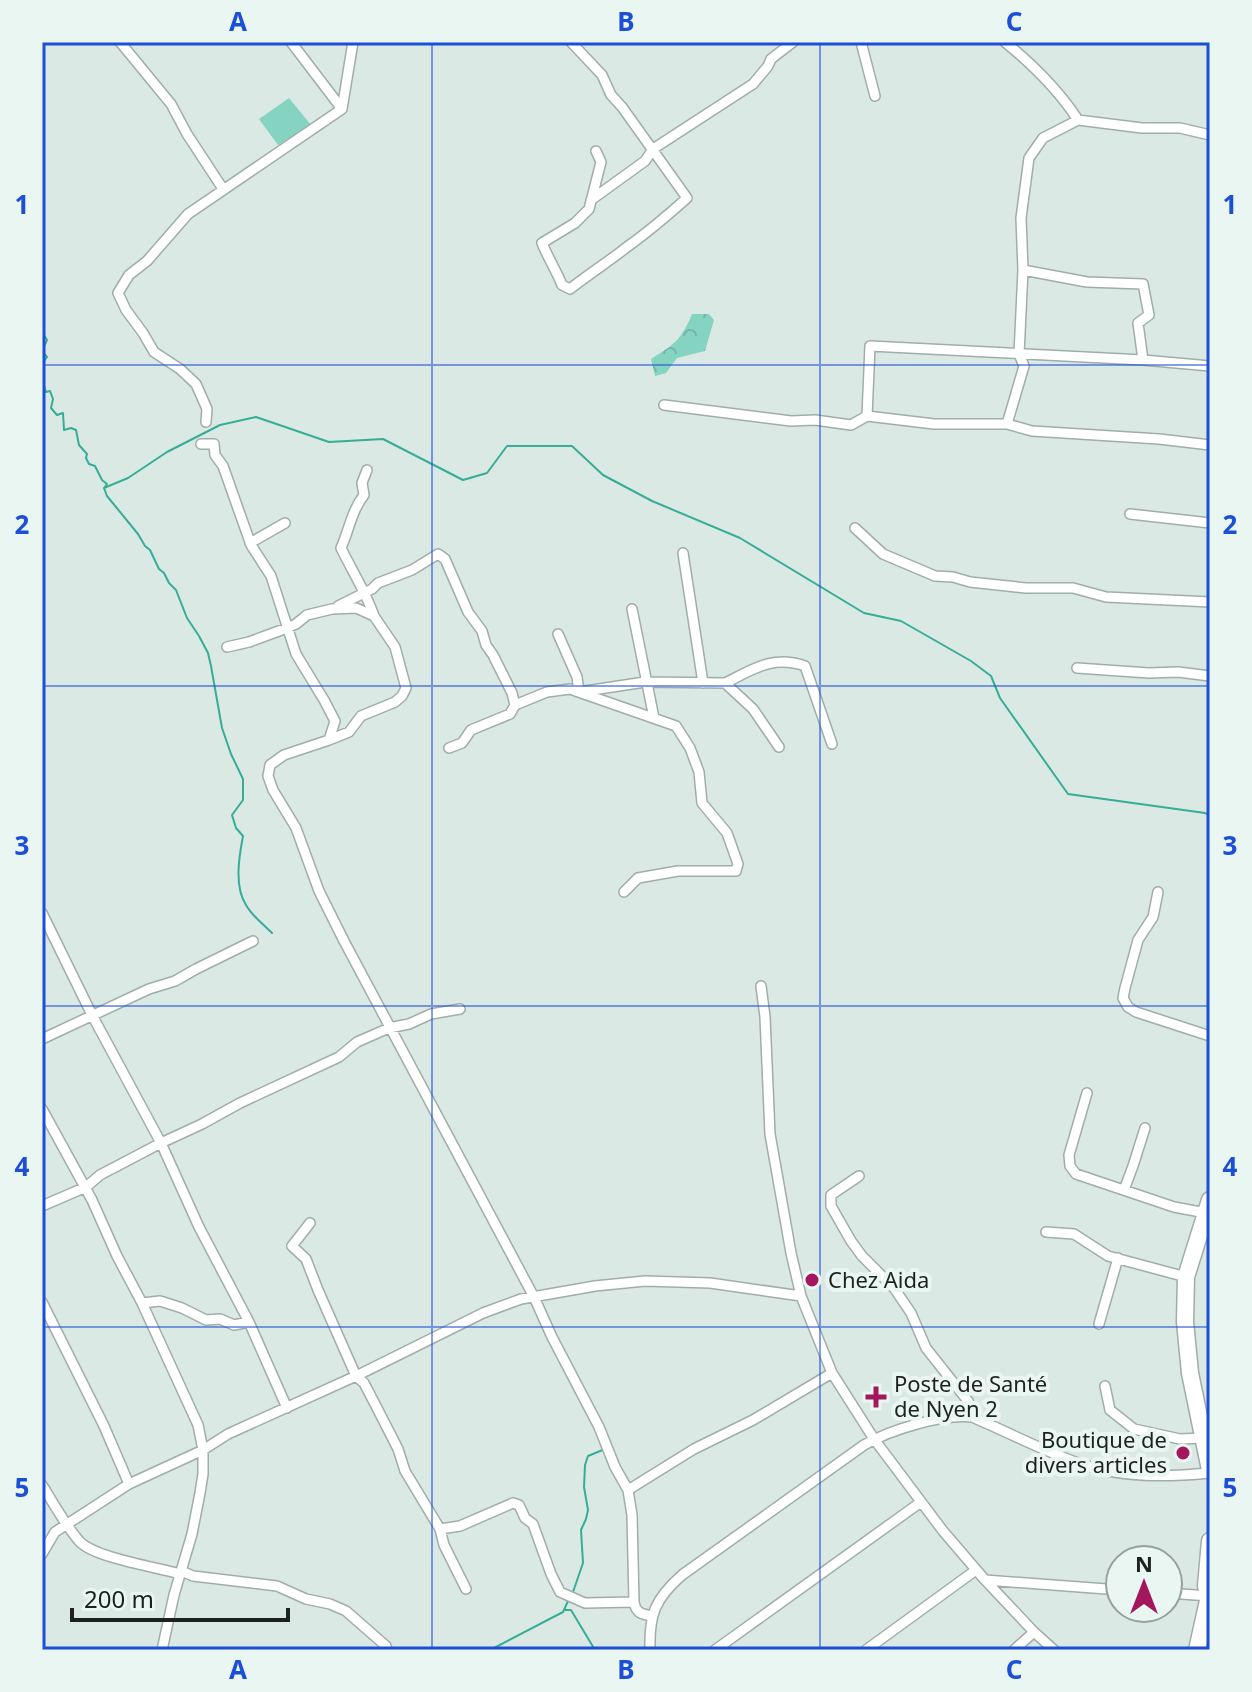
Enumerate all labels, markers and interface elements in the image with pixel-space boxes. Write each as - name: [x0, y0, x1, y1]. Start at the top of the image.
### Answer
- text: A: [229, 3, 247, 39]
- text: B: [617, 3, 635, 39]
- text: C: [1006, 3, 1022, 39]
- text: 1: [15, 186, 29, 222]
- text: 1: [1223, 186, 1237, 222]
- text: 2: [15, 506, 30, 542]
- text: 2: [1223, 506, 1238, 542]
- text: 3: [15, 827, 29, 863]
- text: 3: [1223, 827, 1237, 863]
- text: 4: [15, 1148, 30, 1184]
- text: 4: [1223, 1148, 1238, 1184]
- place label: Chez Aida: [828, 1264, 929, 1294]
- marker: Chez Aida: [803, 1271, 821, 1289]
- place label: Poste de Santé de Nyen 2: [894, 1368, 1047, 1423]
- marker: Poste de Santé de Nyen 2: [865, 1386, 887, 1408]
- place label: Boutique de divers articles: [1025, 1424, 1167, 1479]
- marker: Boutique de divers articles: [1174, 1444, 1192, 1462]
- text: 5: [15, 1469, 29, 1505]
- text: 5: [1223, 1469, 1237, 1505]
- north arrow: [1104, 1544, 1184, 1624]
- text: N: [1135, 1548, 1153, 1578]
- scale bar: [72, 1572, 288, 1622]
- text: 200 m: [84, 1582, 154, 1615]
- text: A: [229, 1651, 247, 1687]
- text: B: [617, 1651, 635, 1687]
- text: C: [1006, 1651, 1022, 1687]

